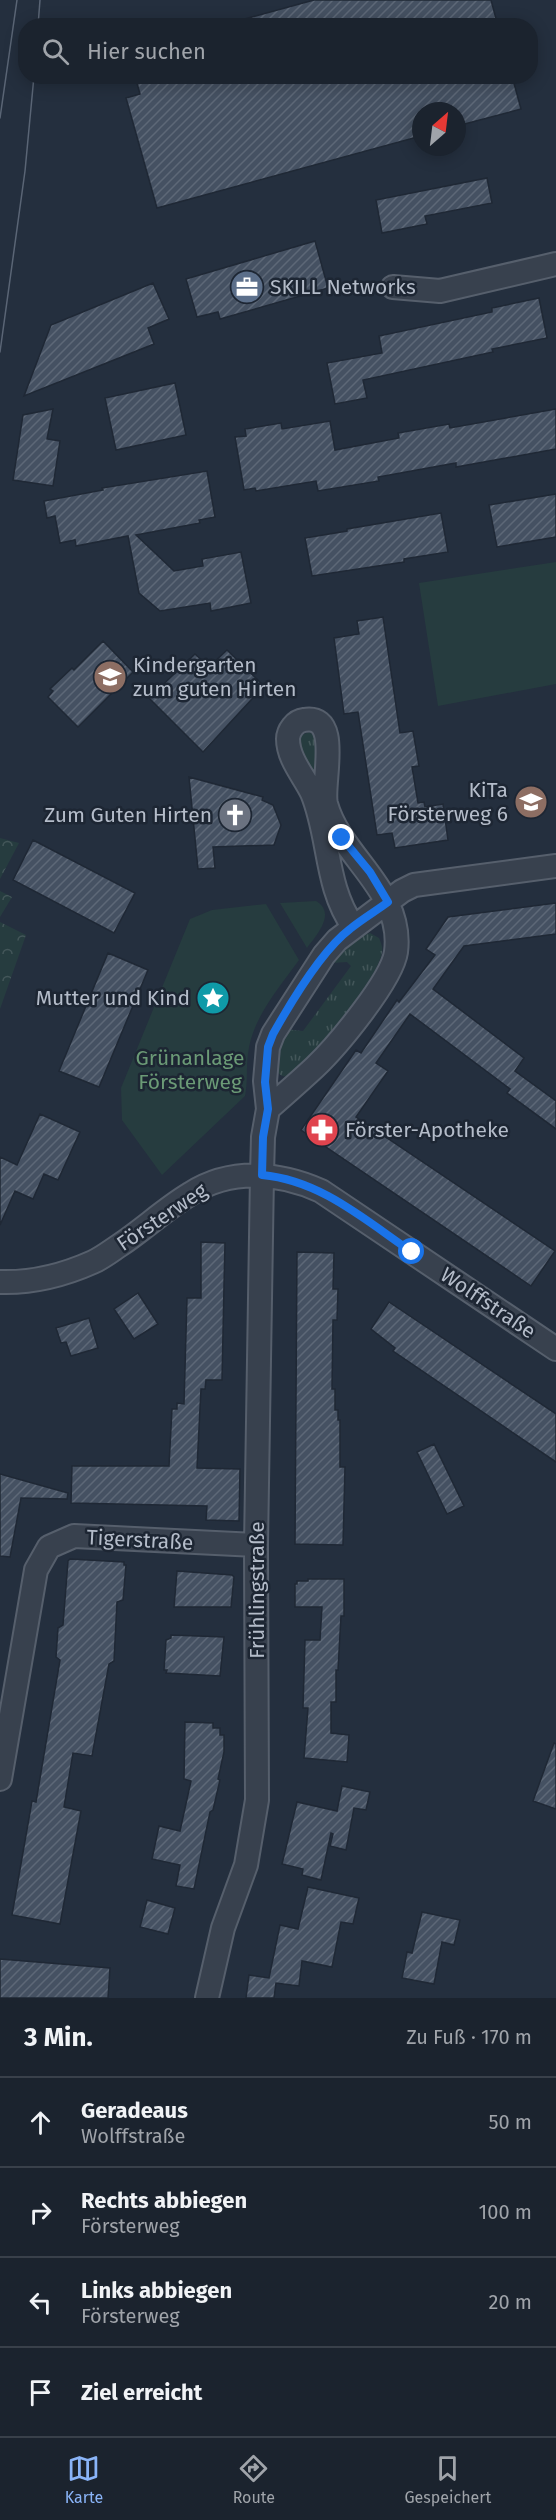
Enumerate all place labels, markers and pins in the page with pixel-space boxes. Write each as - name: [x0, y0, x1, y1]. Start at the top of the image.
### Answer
- office icon: SKILL Networks: [229, 269, 265, 305]
- place label: SKILL Networks: [270, 274, 416, 300]
- place label: Kindergarten zum guten Hirten: [133, 652, 297, 702]
- school or university icon: Kindergarten zum guten Hirten: [92, 659, 128, 695]
- place label: KiTa Försterweg 6: [388, 777, 508, 827]
- school or university icon: KiTa Försterweg 6: [513, 784, 549, 820]
- church icon: Zum Guten Hirten: [217, 797, 253, 833]
- place label: Zum Guten Hirten: [44, 802, 212, 828]
- place icon: Mutter und Kind: [195, 980, 231, 1016]
- place label: Mutter und Kind: [36, 985, 190, 1011]
- pharmacy icon: Förster-Apotheke: [304, 1112, 340, 1148]
- place label: Förster-Apotheke: [345, 1117, 509, 1143]

